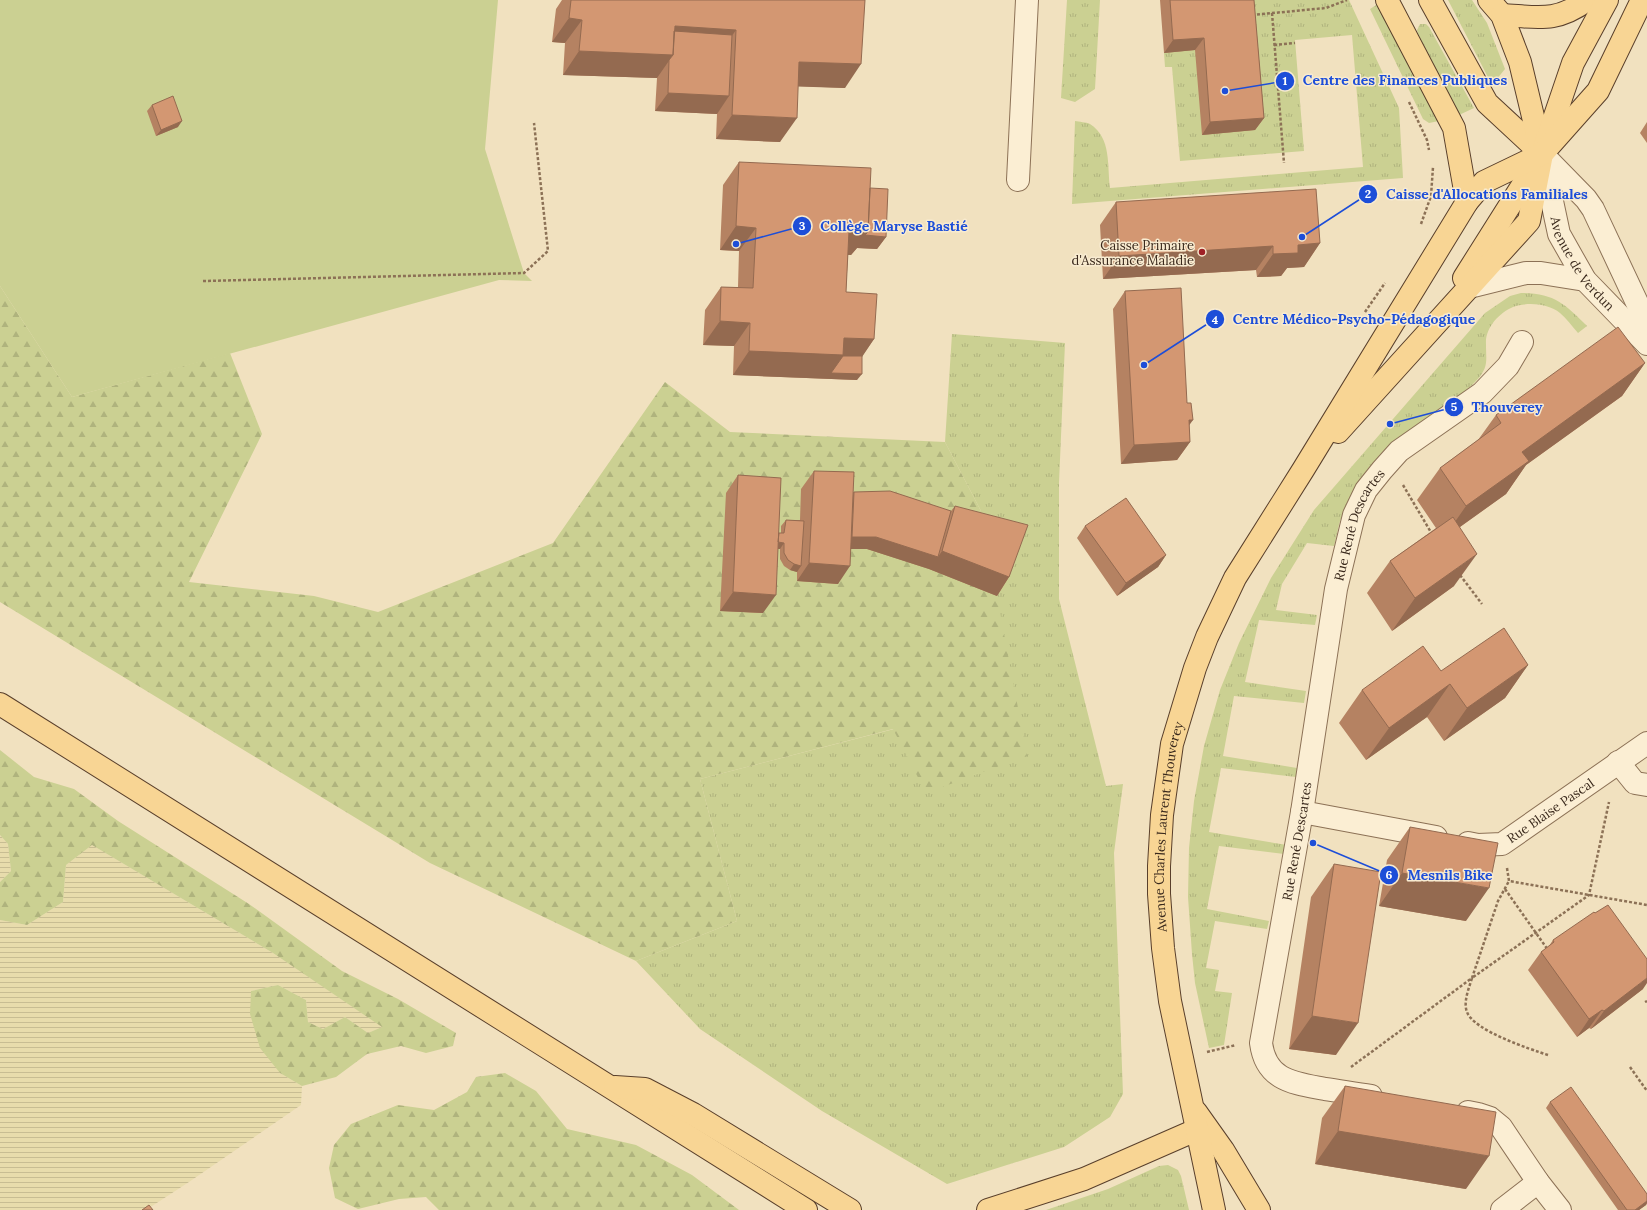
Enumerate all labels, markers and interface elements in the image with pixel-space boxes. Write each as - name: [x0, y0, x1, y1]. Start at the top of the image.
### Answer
- callout: Centre des Finances Publiques: [1275, 68, 1515, 94]
- text: Centre des Finances Publiques: [1303, 71, 1507, 89]
- text: 1: [1283, 73, 1288, 88]
- callout: Caisse d'Allocations Familiales: [1358, 181, 1596, 207]
- text: Caisse d'Allocations Familiales: [1386, 185, 1588, 203]
- text: 2: [1365, 186, 1371, 201]
- callout: Collège Maryse Bastié: [792, 213, 976, 239]
- street label: Avenue de Verdun: [1547, 214, 1619, 314]
- text: Collège Maryse Bastié: [820, 217, 968, 235]
- text: 3: [799, 218, 806, 233]
- place label: Caisse Primaire d'Assurance Maladie: [1071, 237, 1194, 269]
- marker: Caisse Primaire d'Assurance Maladie: [1197, 247, 1207, 257]
- callout: Centre Médico-Psycho-Pédagogique: [1205, 306, 1484, 332]
- text: Centre Médico-Psycho-Pédagogique: [1233, 310, 1476, 328]
- text: 4: [1212, 312, 1219, 327]
- callout: Thouverey: [1444, 394, 1551, 420]
- text: Thouverey: [1472, 398, 1543, 416]
- text: 5: [1451, 399, 1458, 414]
- street label: Rue René Descartes: [1330, 465, 1388, 583]
- street label: Avenue Charles Laurent Thouverey: [1150, 719, 1187, 934]
- street label: Rue Blaise Pascal: [1503, 774, 1598, 847]
- street label: Rue René Descartes: [1278, 781, 1315, 902]
- callout: Mesnils Bike: [1379, 862, 1500, 888]
- text: Mesnils Bike: [1407, 866, 1493, 884]
- text: 6: [1386, 867, 1393, 882]

